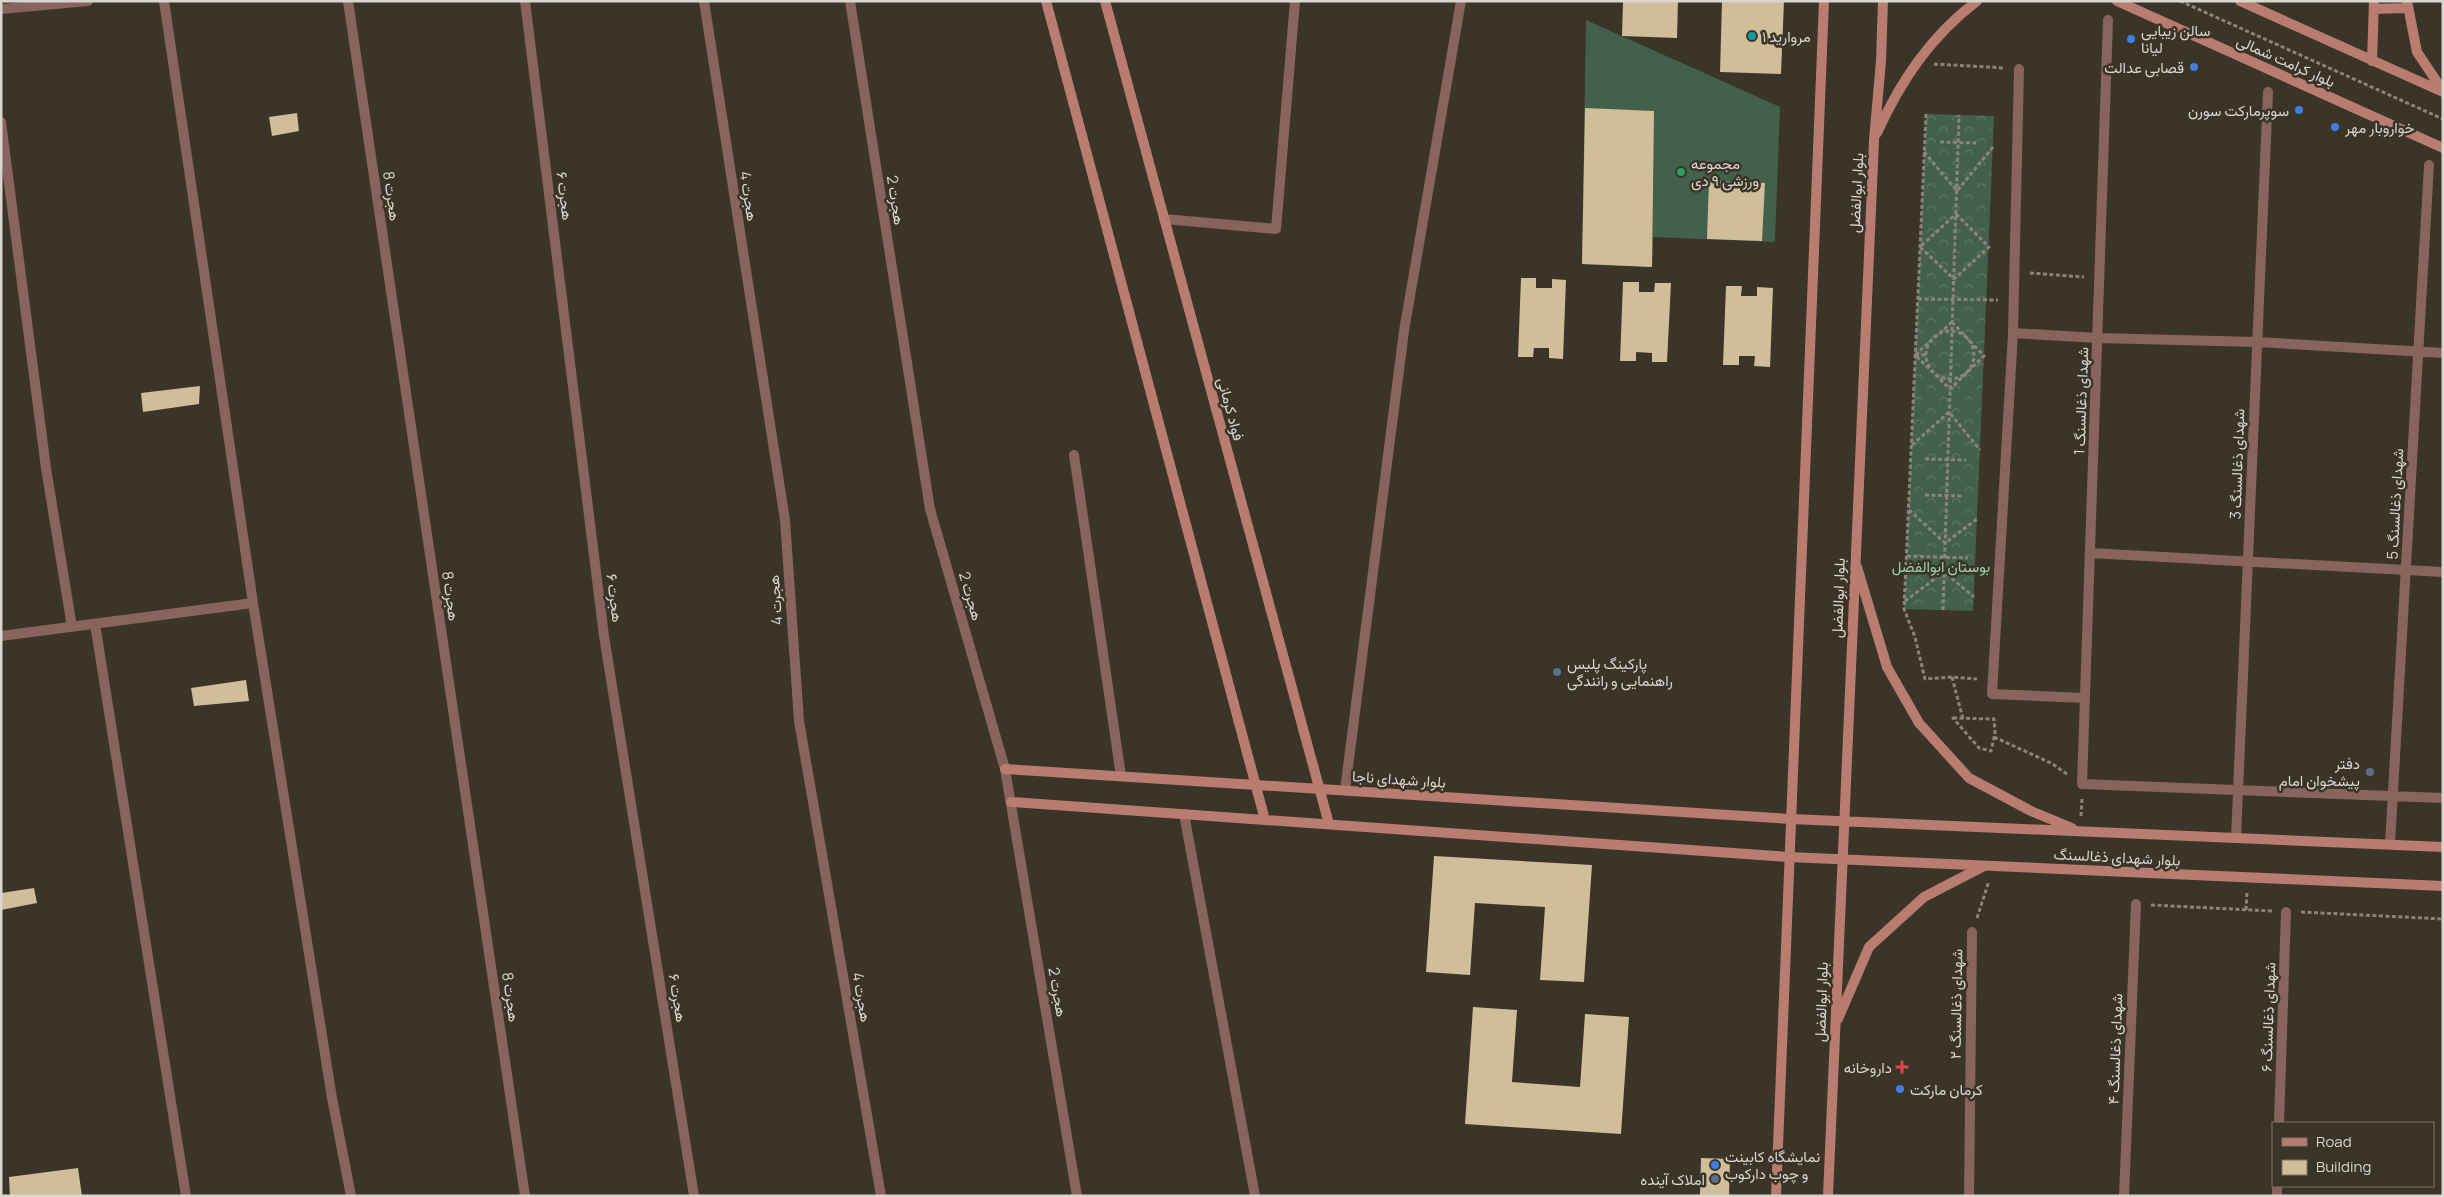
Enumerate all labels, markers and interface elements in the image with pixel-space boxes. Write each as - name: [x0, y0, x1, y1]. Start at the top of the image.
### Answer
- place label: سالن زیبایی لیانا: [2141, 20, 2210, 58]
- place label: مروارید ۱: [1762, 26, 1811, 47]
- marker: مروارید ۱: [1746, 30, 1758, 42]
- street label: بلوار کرامت شمالی: [2233, 30, 2339, 92]
- marker: سالن زیبایی لیانا: [2125, 33, 2137, 45]
- place label: قصابی عدالت: [2104, 57, 2184, 78]
- marker: قصابی عدالت: [2188, 61, 2200, 73]
- place label: سوپرمارکت سورن: [2188, 100, 2289, 121]
- marker: سوپرمارکت سورن: [2293, 104, 2305, 116]
- place label: خواروبار مهر: [2344, 117, 2415, 138]
- marker: خواروبار مهر: [2329, 121, 2341, 133]
- street label: بلوار ابوالفضل: [1843, 152, 1869, 234]
- place label: مجموعه ورزشی ۹ دی: [1691, 153, 1759, 191]
- marker: مجموعه ورزشی ۹ دی: [1675, 166, 1687, 178]
- street label: هجرت 8: [378, 170, 406, 222]
- street label: هجرت 4: [735, 170, 763, 222]
- street label: هجرت ۶: [552, 171, 578, 221]
- street label: هجرت 2: [882, 174, 910, 226]
- street label: شهدای ذغالسنگ 1: [2069, 346, 2093, 455]
- street label: فواد کرمانی: [1213, 375, 1250, 443]
- street label: شهدای ذغالسنگ 3: [2225, 408, 2249, 520]
- street label: شهدای ذغالسنگ 5: [2382, 448, 2408, 560]
- park label: بوستان ابوالفضل: [1892, 556, 1990, 577]
- street label: بلوار ابوالفضل: [1826, 558, 1850, 638]
- street label: هجرت 2: [954, 569, 988, 623]
- street label: هجرت 8: [437, 570, 465, 622]
- street label: هجرت ۶: [602, 573, 628, 623]
- street label: هجرت 4: [763, 574, 787, 626]
- place label: پارکینگ پلیس راهنمایی و رانندگی: [1567, 653, 1673, 691]
- marker: پارکینگ پلیس راهنمایی و رانندگی: [1551, 666, 1563, 678]
- place label: دفتر پیشخوان امام: [2279, 753, 2360, 791]
- street label: بلوار شهدای ناجا: [1351, 765, 1447, 793]
- marker: دفتر پیشخوان امام: [2364, 766, 2376, 778]
- street label: بلوار شهدای ذغالسنگ: [2053, 843, 2181, 871]
- street label: شهدای ذغالسنگ ۲: [1945, 949, 1967, 1059]
- street label: بلوار ابوالفضل: [1809, 962, 1833, 1042]
- street label: شهدای ذغالسنگ ۶: [2256, 962, 2280, 1072]
- street label: هجرت 2: [1043, 966, 1073, 1018]
- street label: هجرت 4: [847, 970, 877, 1024]
- street label: هجرت 8: [497, 971, 525, 1023]
- street label: هجرت ۶: [664, 972, 692, 1024]
- street label: شهدای ذغالسنگ ۴: [2103, 993, 2127, 1105]
- place label: داروخانه: [1844, 1057, 1892, 1078]
- marker: داروخانه: [1896, 1061, 1908, 1073]
- place label: کرمان مارکت: [1910, 1079, 1983, 1100]
- marker: کرمان مارکت: [1894, 1083, 1906, 1095]
- legend: [2272, 1122, 2434, 1187]
- text: Road: [2316, 1131, 2352, 1152]
- place label: نمایشگاه کابینت و چوب دارکوب: [1725, 1146, 1820, 1184]
- text: Building: [2316, 1156, 2371, 1177]
- marker: نمایشگاه کابینت و چوب دارکوب: [1709, 1159, 1721, 1171]
- place label: املاک آینده: [1640, 1169, 1705, 1190]
- marker: املاک آینده: [1709, 1173, 1721, 1185]

